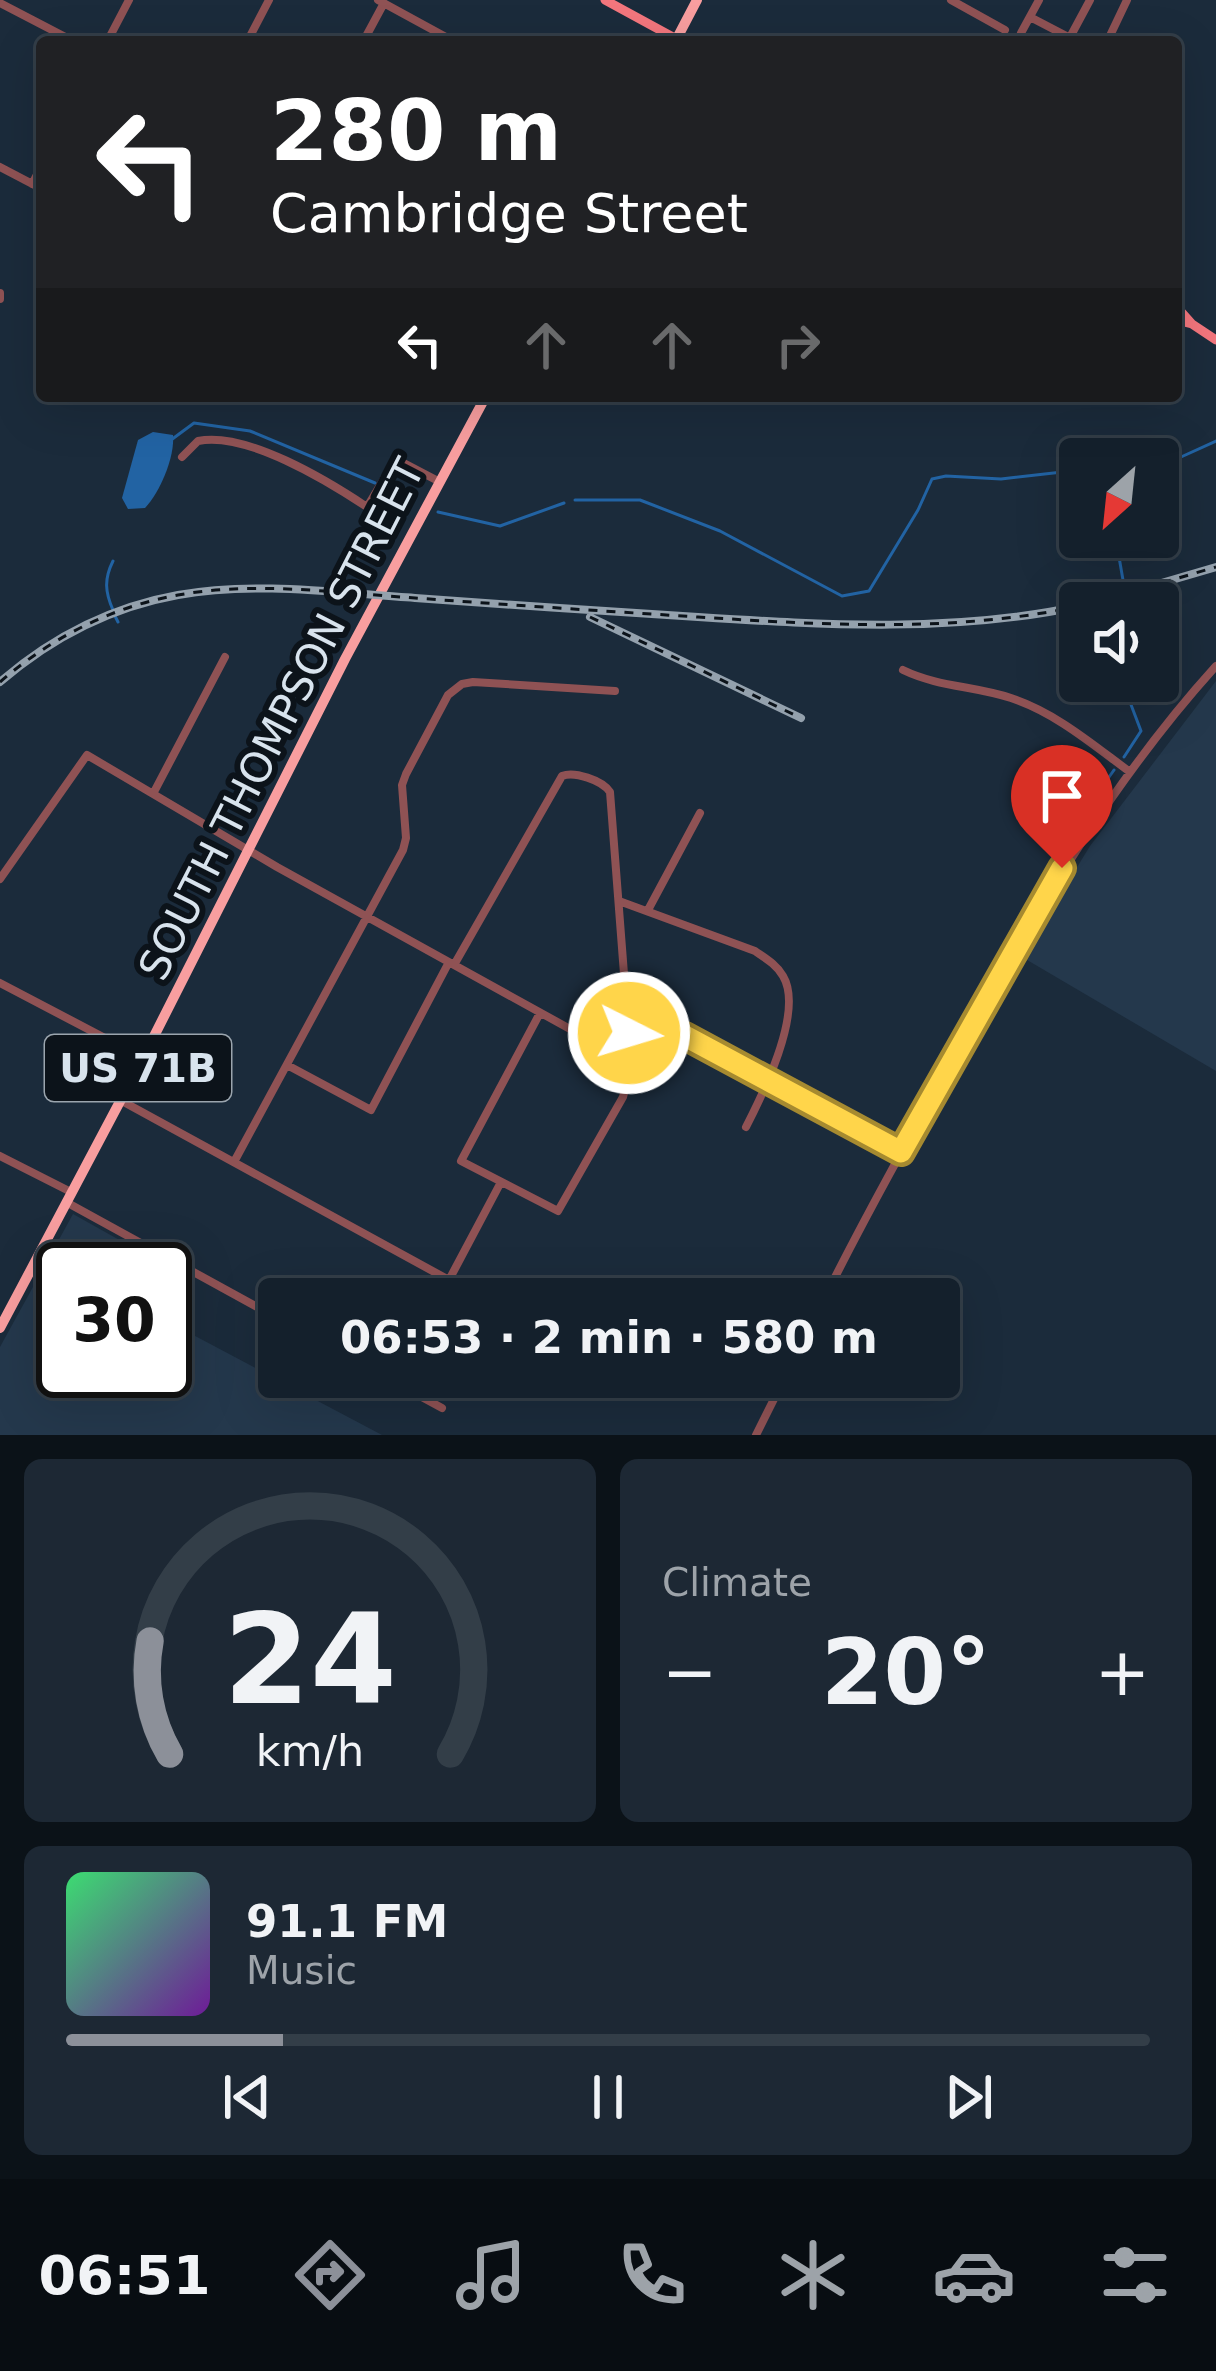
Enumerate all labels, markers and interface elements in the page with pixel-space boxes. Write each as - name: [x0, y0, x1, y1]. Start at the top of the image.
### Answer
- text: 280 m: [270, 82, 562, 180]
- icon: left: [72, 84, 228, 240]
- text: Cambridge Street: [270, 182, 748, 245]
- icon: left: [387, 312, 453, 378]
- icon: ahead: [513, 312, 579, 378]
- icon: ahead: [639, 312, 705, 378]
- icon: right: [765, 312, 831, 378]
- north arrow: [1059, 438, 1179, 558]
- map controls: [1059, 438, 1179, 702]
- street label: SOUTH THOMPSON STREET: [128, 450, 435, 988]
- button: sound: [1059, 582, 1179, 702]
- pin: [1011, 745, 1113, 868]
- icon: arrive: [1029, 763, 1095, 829]
- position arrow: [566, 970, 692, 1096]
- road number: US 71B: [45, 1035, 231, 1101]
- speed limit sign: 30: [36, 1242, 192, 1398]
- text: 06:53 · 2 min · 580 m: [340, 1311, 878, 1364]
- text: Climate: [662, 1560, 812, 1605]
- text: 24: [223, 1587, 397, 1732]
- text: 20°: [821, 1620, 991, 1725]
- text: −: [662, 1634, 717, 1711]
- text: +: [1095, 1634, 1150, 1711]
- text: km/h: [256, 1725, 364, 1775]
- text: 91.1 FM: [246, 1895, 448, 1948]
- text: Music: [246, 1948, 357, 1993]
- icon: previous: [214, 2064, 280, 2130]
- icon: pause: [575, 2064, 641, 2130]
- icon: next: [936, 2064, 1002, 2130]
- icon: directions: [288, 2233, 372, 2317]
- icon: music: [449, 2233, 533, 2317]
- icon: phone: [610, 2233, 694, 2317]
- icon: climate: [771, 2233, 855, 2317]
- icon: car: [932, 2233, 1016, 2317]
- icon: filters: [1093, 2233, 1177, 2317]
- text: 06:51: [39, 2244, 210, 2307]

